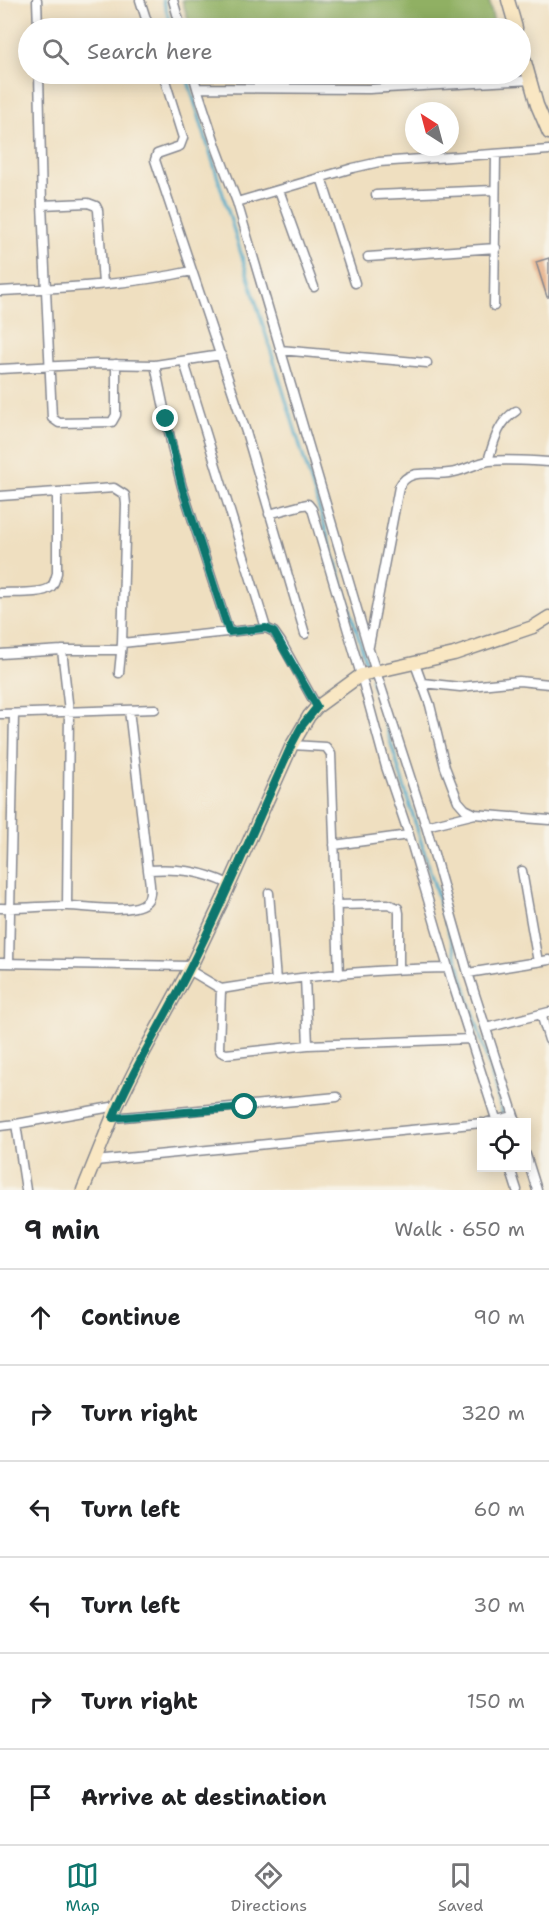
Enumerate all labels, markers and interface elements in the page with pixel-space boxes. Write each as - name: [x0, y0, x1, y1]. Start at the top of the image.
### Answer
- search box: [18, 18, 531, 84]
- icon: search: [39, 35, 72, 68]
- text: Search here: [87, 37, 213, 66]
- north arrow: [405, 102, 459, 156]
- route end: [152, 405, 178, 431]
- route start: [231, 1093, 257, 1119]
- map controls: [477, 1118, 531, 1172]
- button: locate: [477, 1118, 531, 1172]
- text: 9 min: [24, 1212, 100, 1247]
- text: Walk · 650 m: [394, 1216, 525, 1242]
- icon: ahead: [24, 1301, 57, 1334]
- text: Continue: [81, 1303, 181, 1332]
- text: 90 m: [473, 1304, 525, 1330]
- icon: right: [24, 1397, 57, 1430]
- text: Turn right: [81, 1399, 198, 1428]
- text: 320 m: [461, 1400, 525, 1426]
- icon: left: [24, 1493, 57, 1526]
- text: Turn left: [81, 1495, 180, 1524]
- text: 60 m: [473, 1496, 525, 1522]
- icon: left: [24, 1589, 57, 1622]
- text: Turn left: [81, 1591, 180, 1620]
- text: 30 m: [473, 1592, 525, 1618]
- icon: right: [24, 1685, 57, 1718]
- text: Turn right: [81, 1687, 198, 1716]
- text: 150 m: [467, 1688, 525, 1714]
- icon: arrive: [24, 1781, 57, 1814]
- text: Arrive at destination: [81, 1783, 327, 1812]
- tab: Map: [66, 1859, 100, 1916]
- tab: Directions: [231, 1859, 307, 1916]
- tab: Saved: [438, 1859, 484, 1916]

